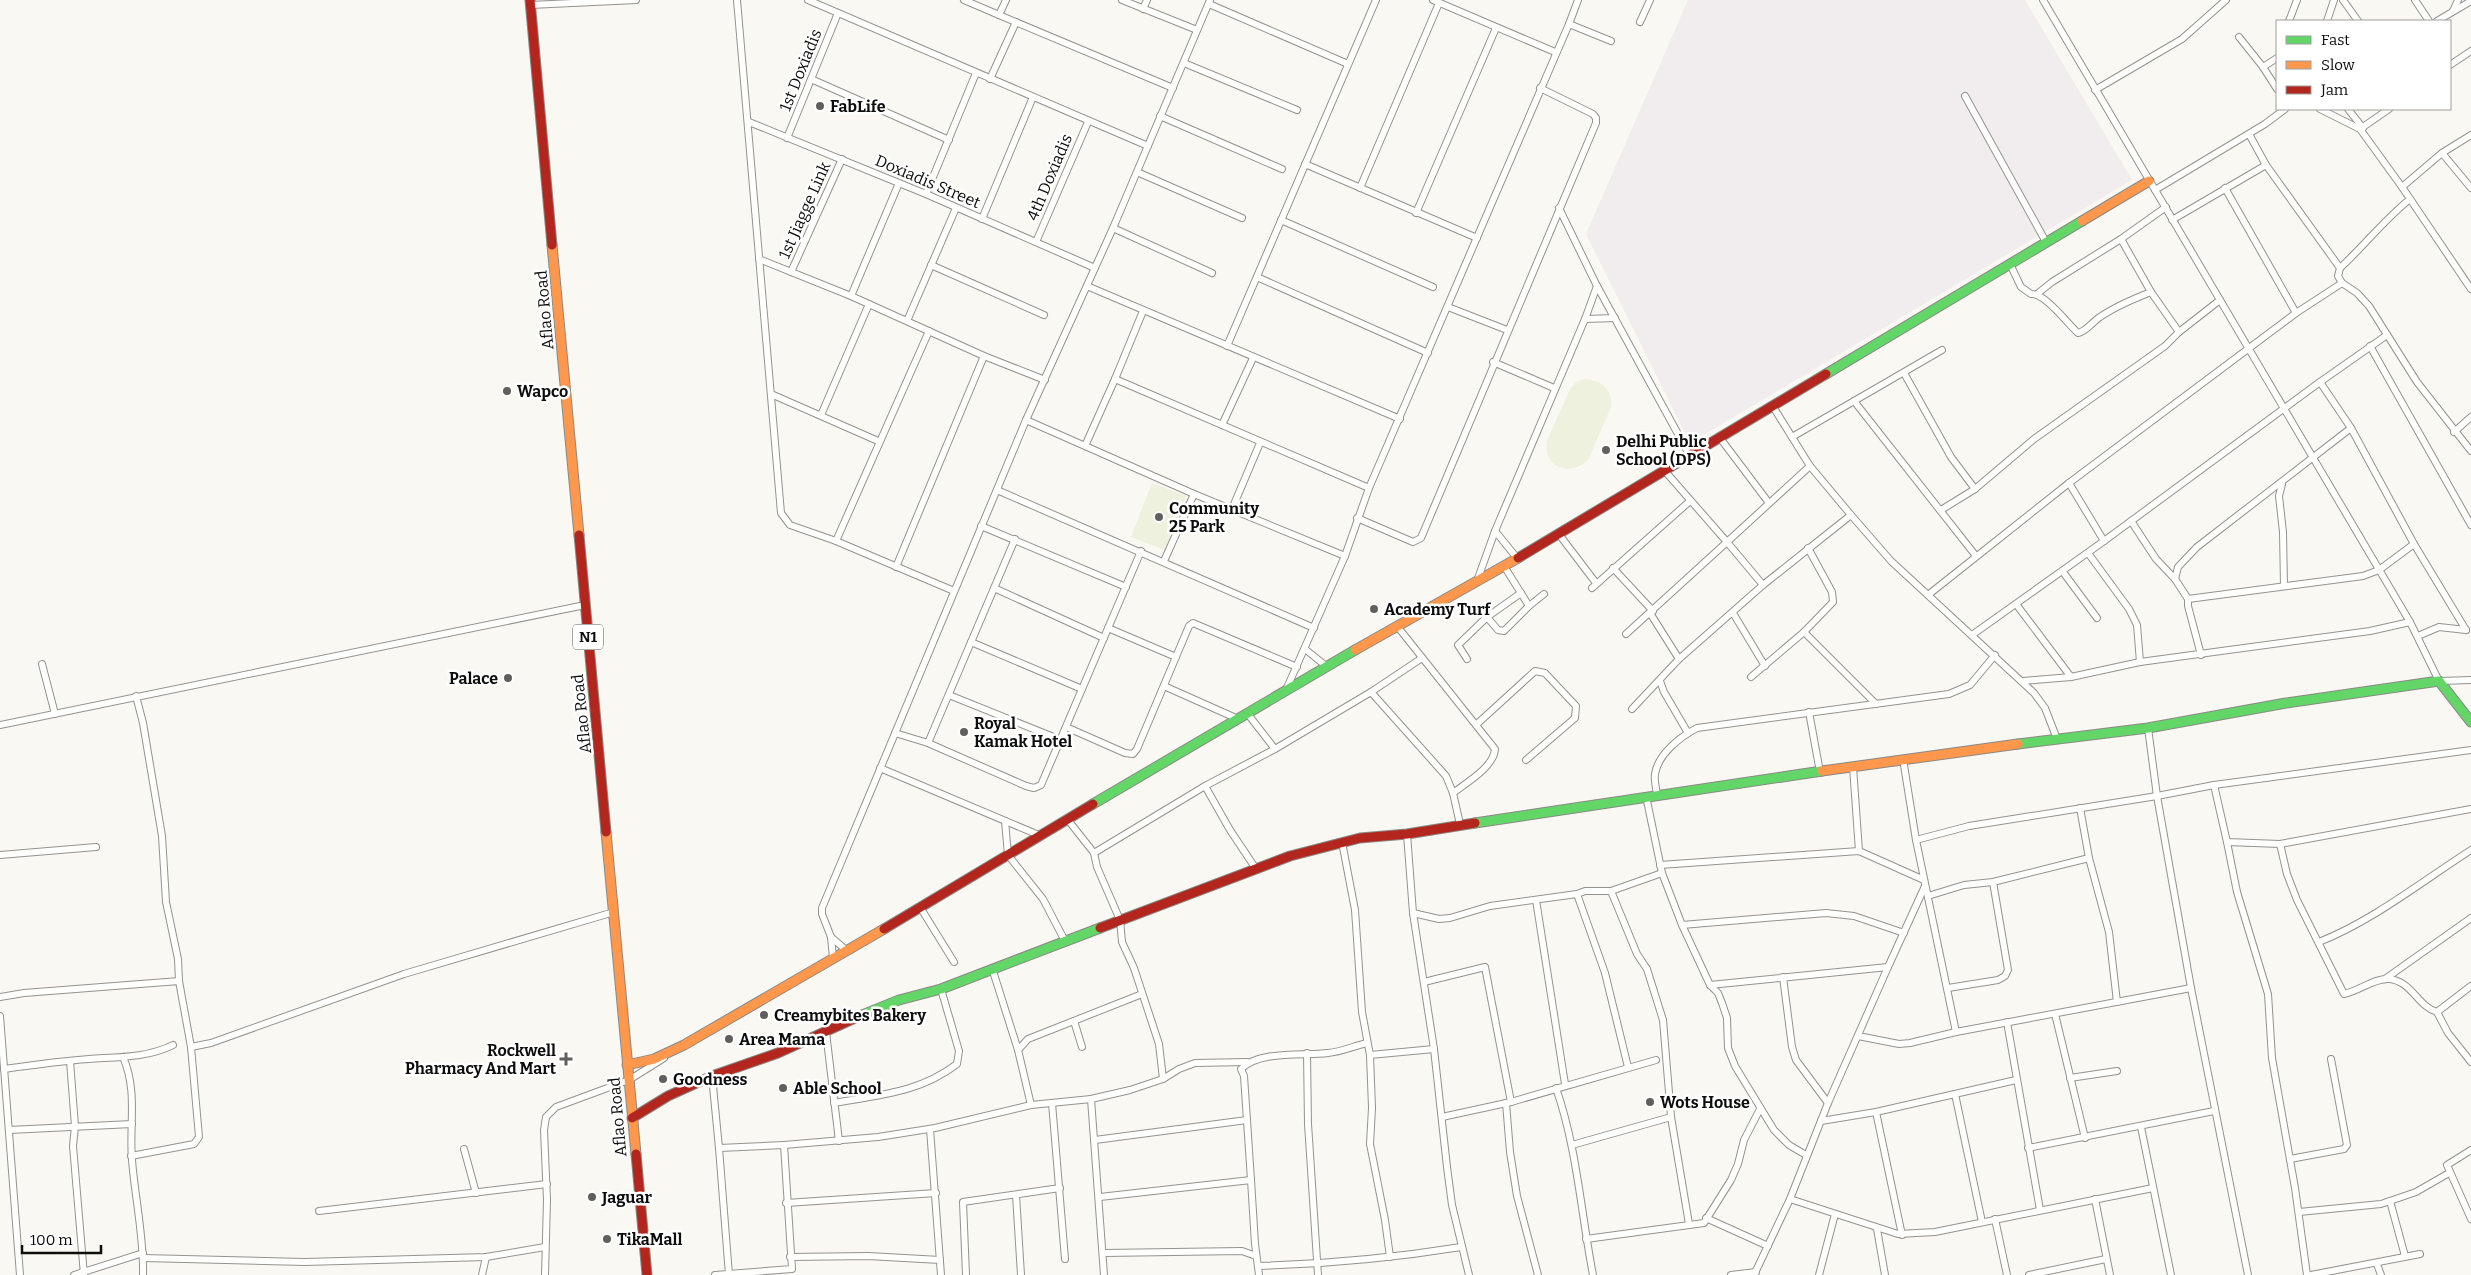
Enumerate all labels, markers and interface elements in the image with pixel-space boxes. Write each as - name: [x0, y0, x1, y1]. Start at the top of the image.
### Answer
- legend: [2276, 20, 2451, 110]
- street label: 1st Doxiadis: [775, 26, 826, 114]
- text: Fast: [2321, 31, 2350, 49]
- text: Slow: [2321, 56, 2356, 74]
- text: Jam: [2320, 81, 2349, 99]
- place label: FabLife: [830, 97, 886, 116]
- marker: FabLife: [814, 100, 826, 112]
- street label: 4th Doxiadis: [1023, 131, 1076, 223]
- street label: Doxiadis Street: [872, 151, 983, 212]
- street label: 1st Jiagge Link: [775, 159, 834, 262]
- street label: Aflao Road: [532, 269, 557, 351]
- place label: Wapco: [517, 382, 568, 401]
- marker: Wapco: [501, 385, 513, 397]
- place label: Delhi Public School (DPS): [1616, 432, 1711, 469]
- marker: Delhi Public School (DPS): [1600, 444, 1612, 456]
- place label: Community 25 Park: [1169, 499, 1259, 536]
- marker: Community 25 Park: [1153, 511, 1165, 523]
- place label: Academy Turf: [1384, 600, 1491, 619]
- marker: Academy Turf: [1368, 603, 1380, 615]
- road number: N1: [573, 624, 603, 650]
- place label: Palace: [449, 669, 498, 688]
- marker: Palace: [502, 672, 514, 684]
- street label: Aflao Road: [568, 673, 595, 755]
- place label: Royal Kamak Hotel: [974, 714, 1072, 751]
- marker: Royal Kamak Hotel: [958, 726, 970, 738]
- place label: Creamybites Bakery: [774, 1006, 926, 1025]
- marker: Creamybites Bakery: [758, 1009, 770, 1021]
- place label: Area Mama: [739, 1030, 825, 1049]
- marker: Area Mama: [723, 1033, 735, 1045]
- place label: Rockwell Pharmacy And Mart: [405, 1041, 557, 1078]
- marker: Rockwell Pharmacy And Mart: [560, 1053, 572, 1065]
- place label: Goodness: [673, 1070, 748, 1089]
- marker: Goodness: [657, 1073, 669, 1085]
- street label: Aflao Road: [605, 1076, 630, 1158]
- place label: Able School: [793, 1079, 882, 1098]
- marker: Able School: [777, 1082, 789, 1094]
- place label: Wots House: [1660, 1093, 1750, 1112]
- marker: Wots House: [1644, 1096, 1656, 1108]
- place label: Jaguar: [601, 1188, 652, 1207]
- marker: Jaguar: [586, 1191, 598, 1203]
- scale bar: [22, 1222, 101, 1254]
- place label: TikaMall: [617, 1230, 683, 1249]
- text: 100 m: [30, 1231, 73, 1249]
- marker: TikaMall: [601, 1233, 613, 1245]

